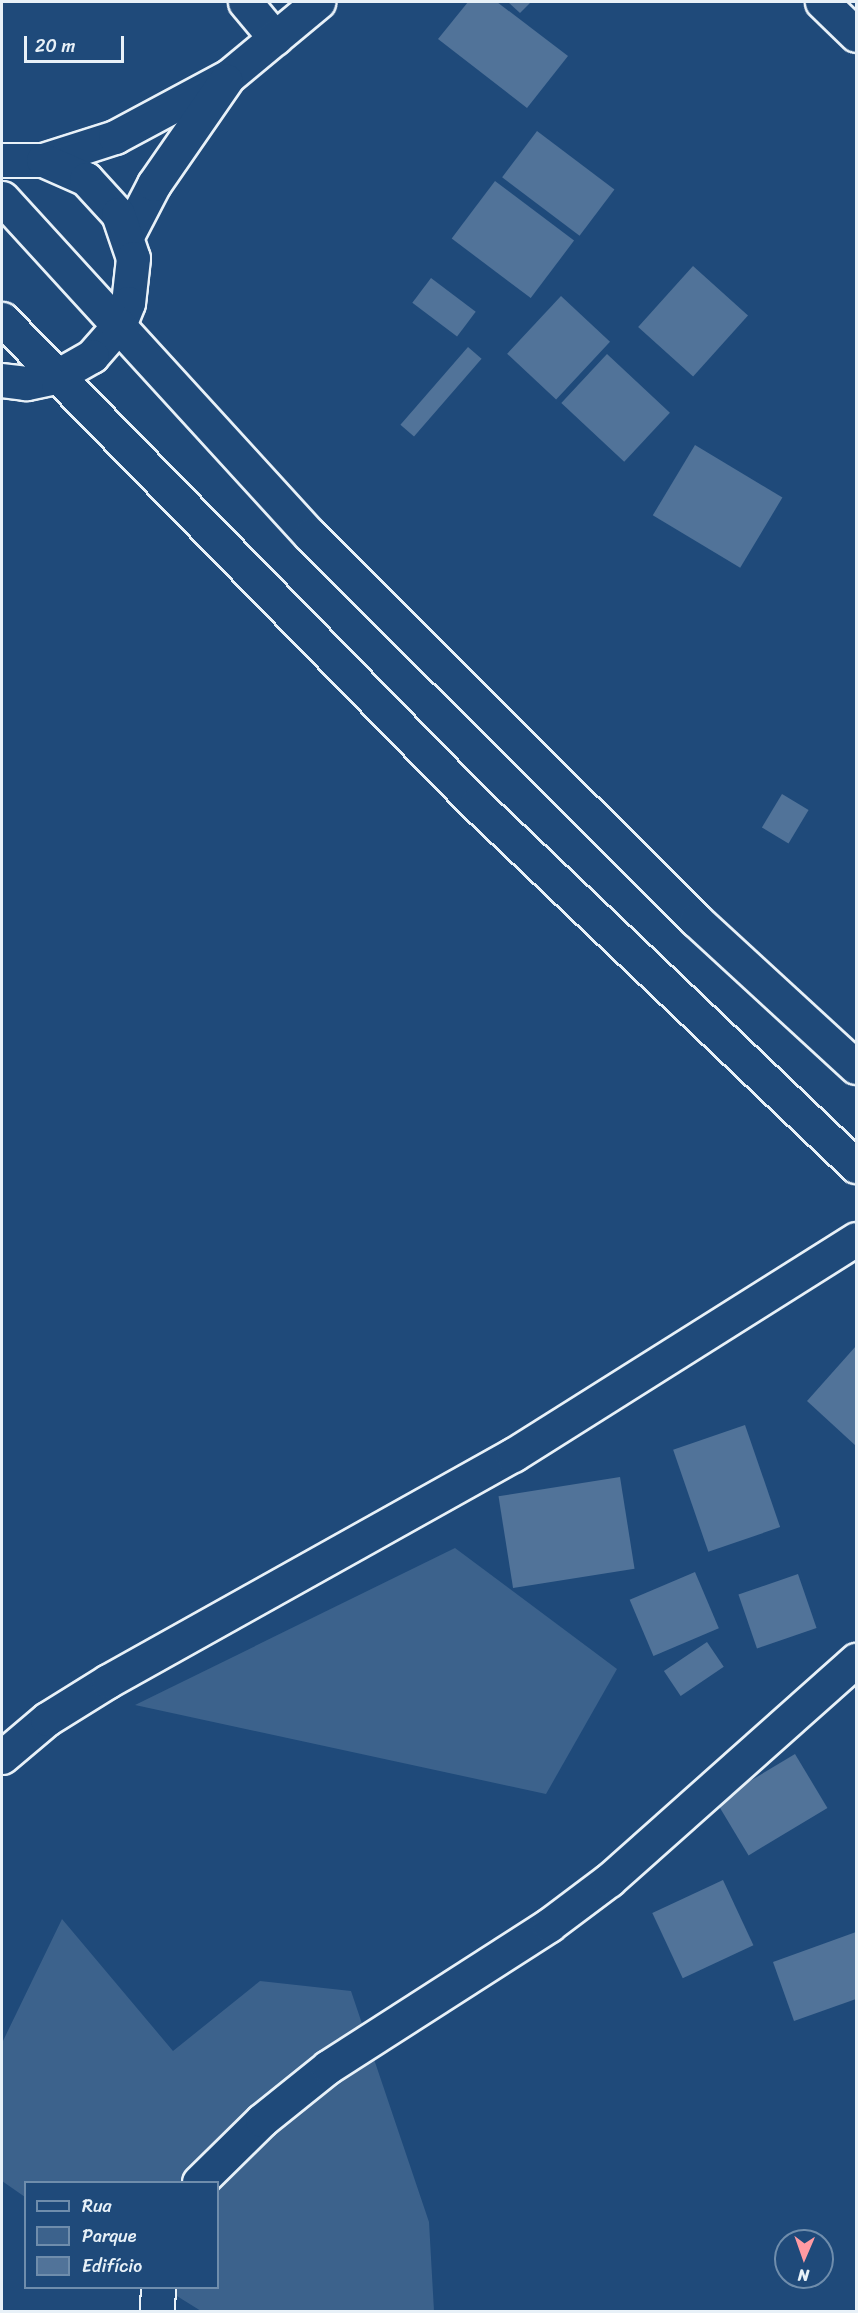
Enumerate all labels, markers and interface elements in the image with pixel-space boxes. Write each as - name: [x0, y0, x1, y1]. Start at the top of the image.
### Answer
- scale bar: [27, 24, 128, 62]
- text: 20 m: [35, 30, 75, 62]
- legend: [24, 2181, 219, 2289]
- text: Rua: [82, 2190, 112, 2222]
- text: Parque: [82, 2220, 136, 2252]
- north arrow: [774, 2229, 834, 2289]
- text: Edifício: [82, 2250, 142, 2282]
- text: N: [797, 2261, 809, 2290]

